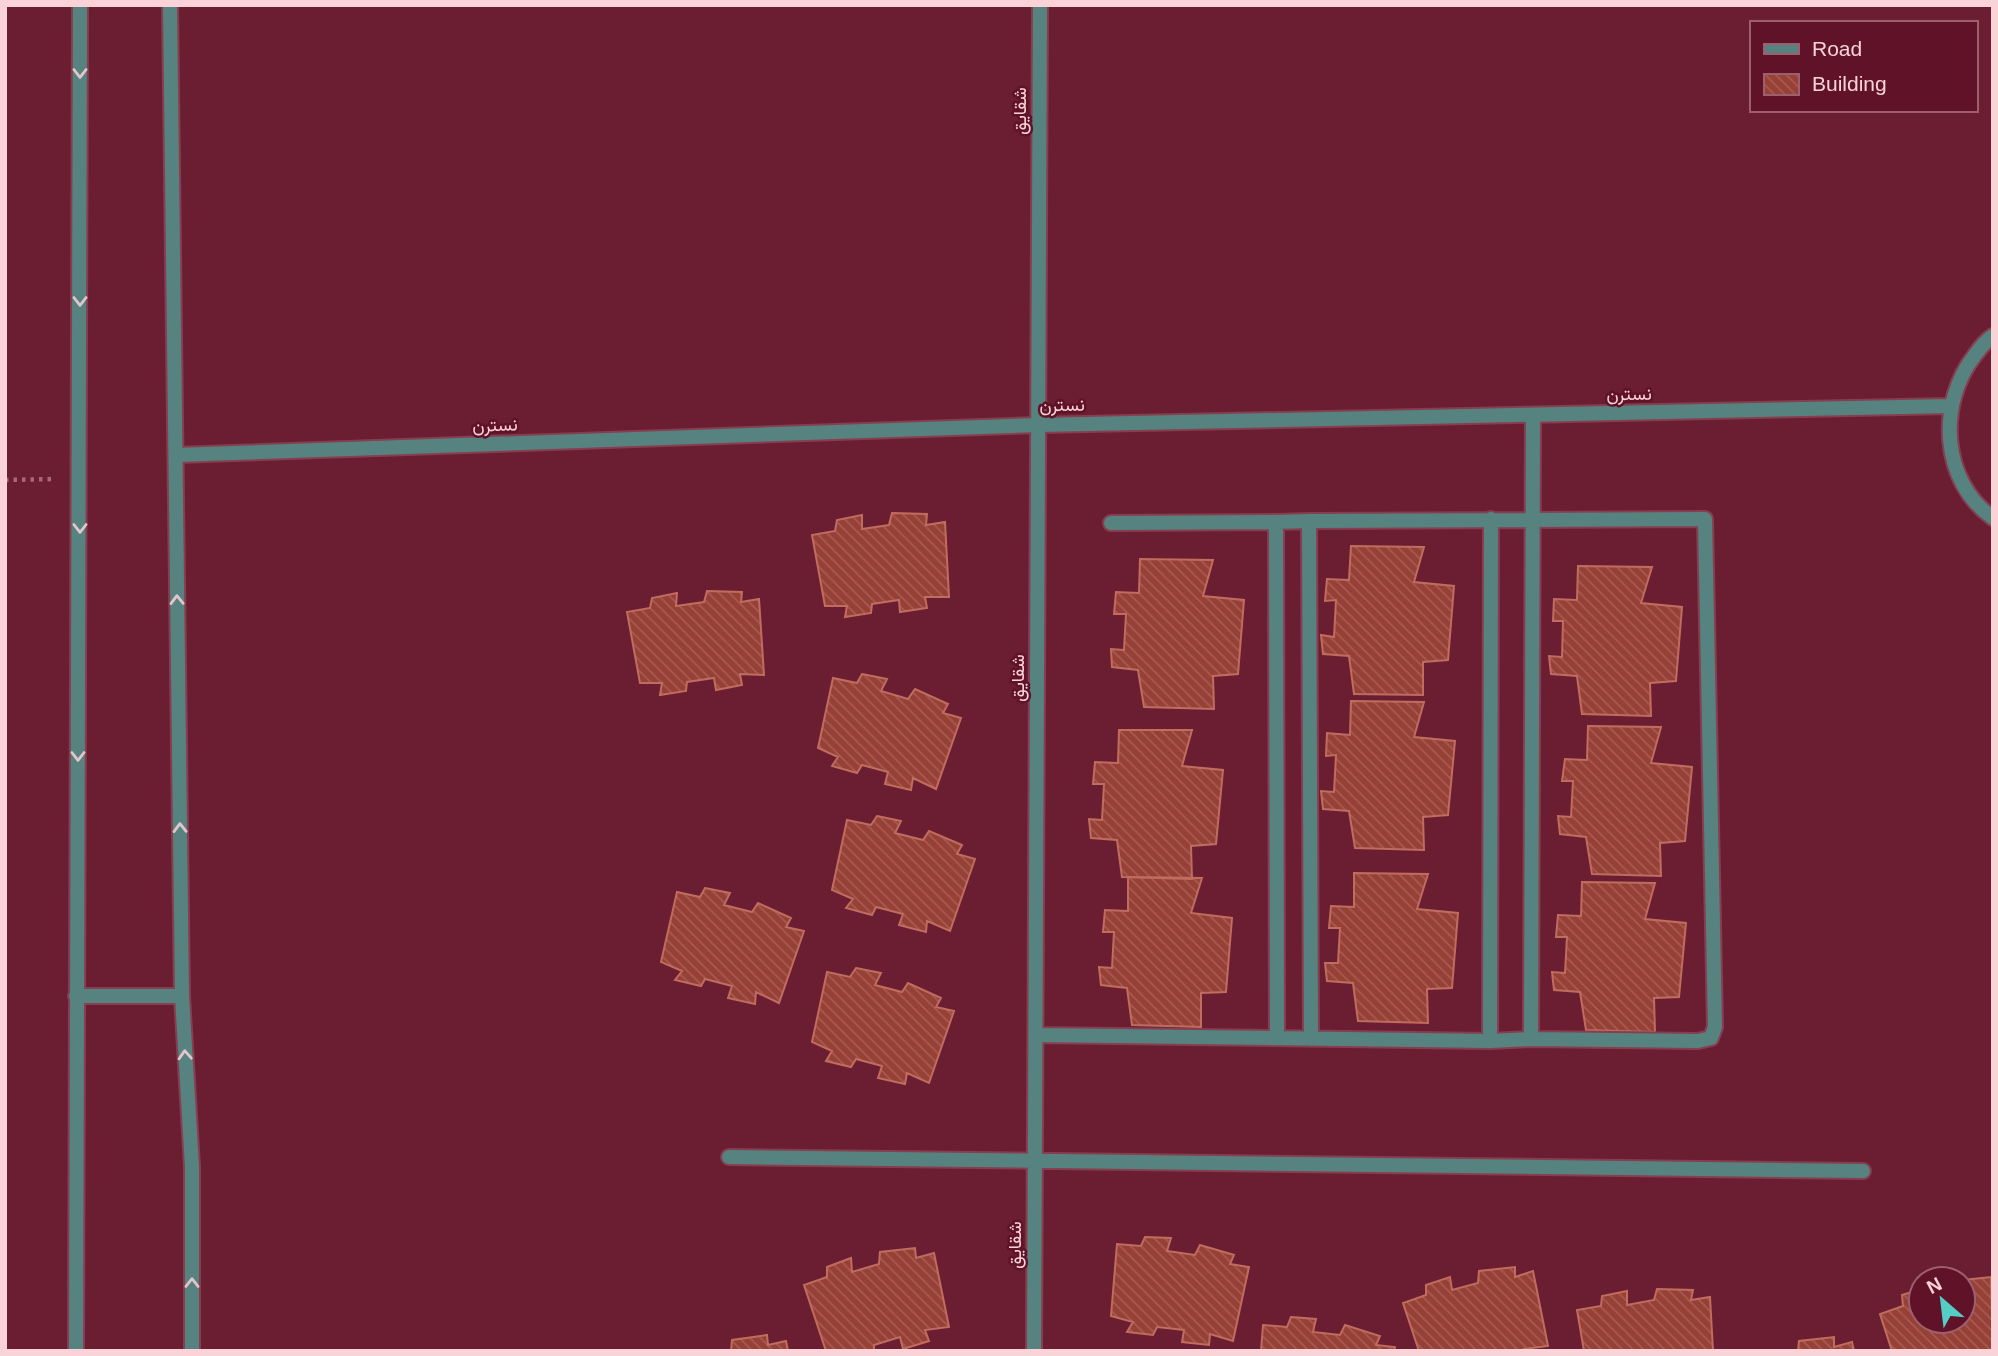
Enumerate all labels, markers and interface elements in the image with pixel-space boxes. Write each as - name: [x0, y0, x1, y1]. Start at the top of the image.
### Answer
- legend: [1750, 21, 1977, 112]
- text: Road: [1812, 37, 1862, 60]
- one-way arrow: [72, 69, 88, 79]
- text: Building: [1812, 72, 1887, 95]
- street label: شقایق: [1010, 87, 1031, 135]
- one-way arrow: [72, 296, 88, 307]
- street label: نسترن: [1606, 384, 1652, 405]
- street label: نسترن: [1039, 395, 1085, 416]
- street label: نسترن: [472, 414, 518, 437]
- one-way arrow: [72, 524, 88, 534]
- one-way arrow: [169, 595, 185, 605]
- street label: شقایق: [1008, 654, 1029, 702]
- one-way arrow: [70, 751, 86, 762]
- one-way arrow: [172, 822, 188, 833]
- one-way arrow: [178, 1049, 193, 1060]
- street label: شقایق: [1005, 1221, 1026, 1269]
- north arrow: [1907, 1265, 1977, 1335]
- text: N: [1923, 1273, 1945, 1298]
- one-way arrow: [184, 1277, 200, 1287]

